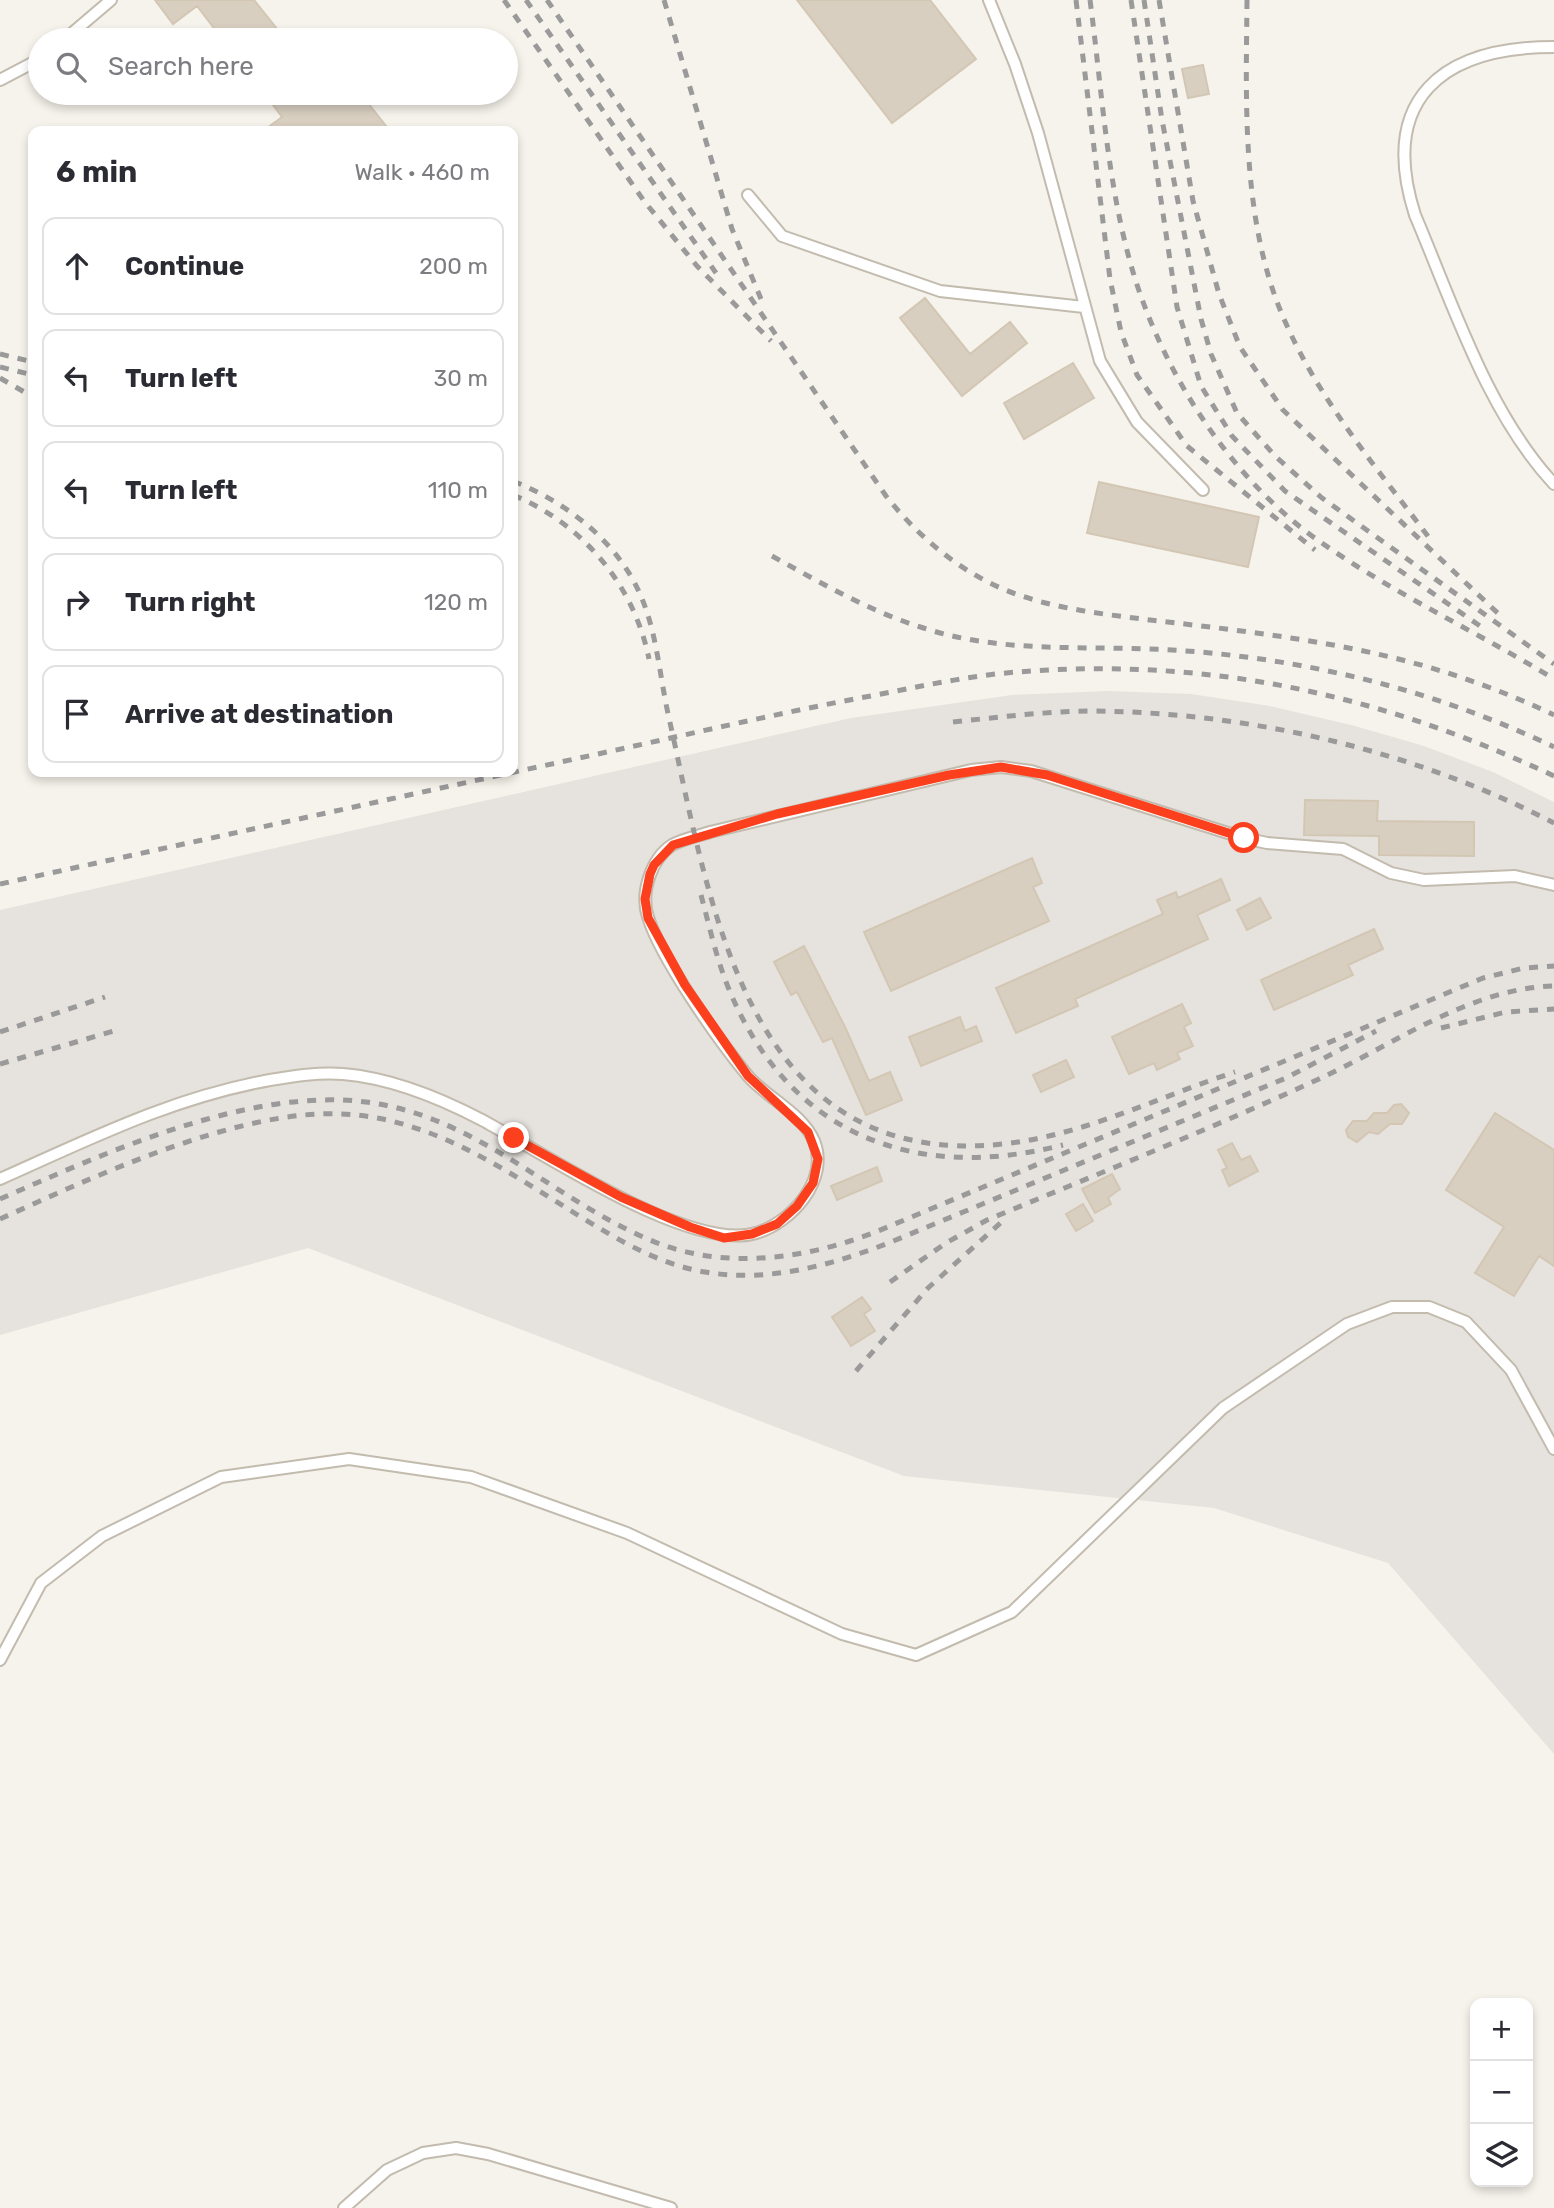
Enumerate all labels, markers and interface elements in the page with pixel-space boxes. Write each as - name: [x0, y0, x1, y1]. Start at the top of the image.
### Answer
- search box: [28, 28, 518, 105]
- icon: search: [52, 48, 90, 86]
- text: Search here: [108, 51, 254, 82]
- text: 6 min: [56, 154, 137, 190]
- text: Walk · 460 m: [354, 158, 490, 186]
- icon: ahead: [58, 247, 96, 285]
- text: Continue: [125, 251, 244, 282]
- text: 200 m: [419, 252, 488, 280]
- icon: left: [58, 359, 96, 397]
- text: Turn left: [125, 363, 237, 394]
- text: 30 m: [433, 364, 488, 392]
- icon: left: [58, 471, 96, 509]
- text: Turn left: [125, 475, 237, 506]
- text: 110 m: [428, 476, 488, 504]
- icon: right: [58, 583, 96, 621]
- text: Turn right: [125, 587, 255, 618]
- text: 120 m: [424, 588, 488, 616]
- icon: arrive: [58, 695, 96, 733]
- text: Arrive at destination: [125, 699, 393, 730]
- route start: [1228, 822, 1259, 853]
- route end: [498, 1122, 529, 1153]
- map controls: [1470, 1998, 1533, 2187]
- button: +: [1470, 1998, 1533, 2061]
- button: −: [1470, 2061, 1533, 2124]
- button: layers: [1470, 2124, 1533, 2187]

